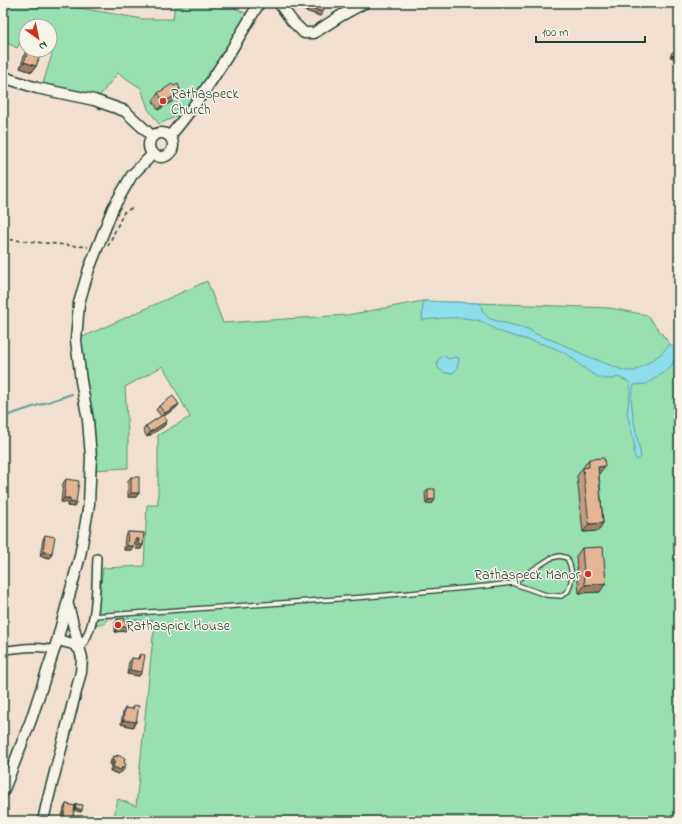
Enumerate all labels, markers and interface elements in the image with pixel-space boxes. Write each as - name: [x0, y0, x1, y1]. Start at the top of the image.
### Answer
- north arrow: [18, 18, 58, 58]
- scale bar: [536, 18, 645, 44]
- text: 100 m: [542, 24, 569, 42]
- text: N: [35, 37, 50, 54]
- place label: Rathaspeck Church: [171, 84, 239, 121]
- marker: Rathaspeck Church: [158, 96, 168, 106]
- place label: Rathaspeck Manor: [474, 565, 581, 586]
- marker: Rathaspeck Manor: [583, 569, 593, 579]
- place label: Rathaspick House: [126, 616, 231, 637]
- marker: Rathaspick House: [113, 620, 123, 630]

